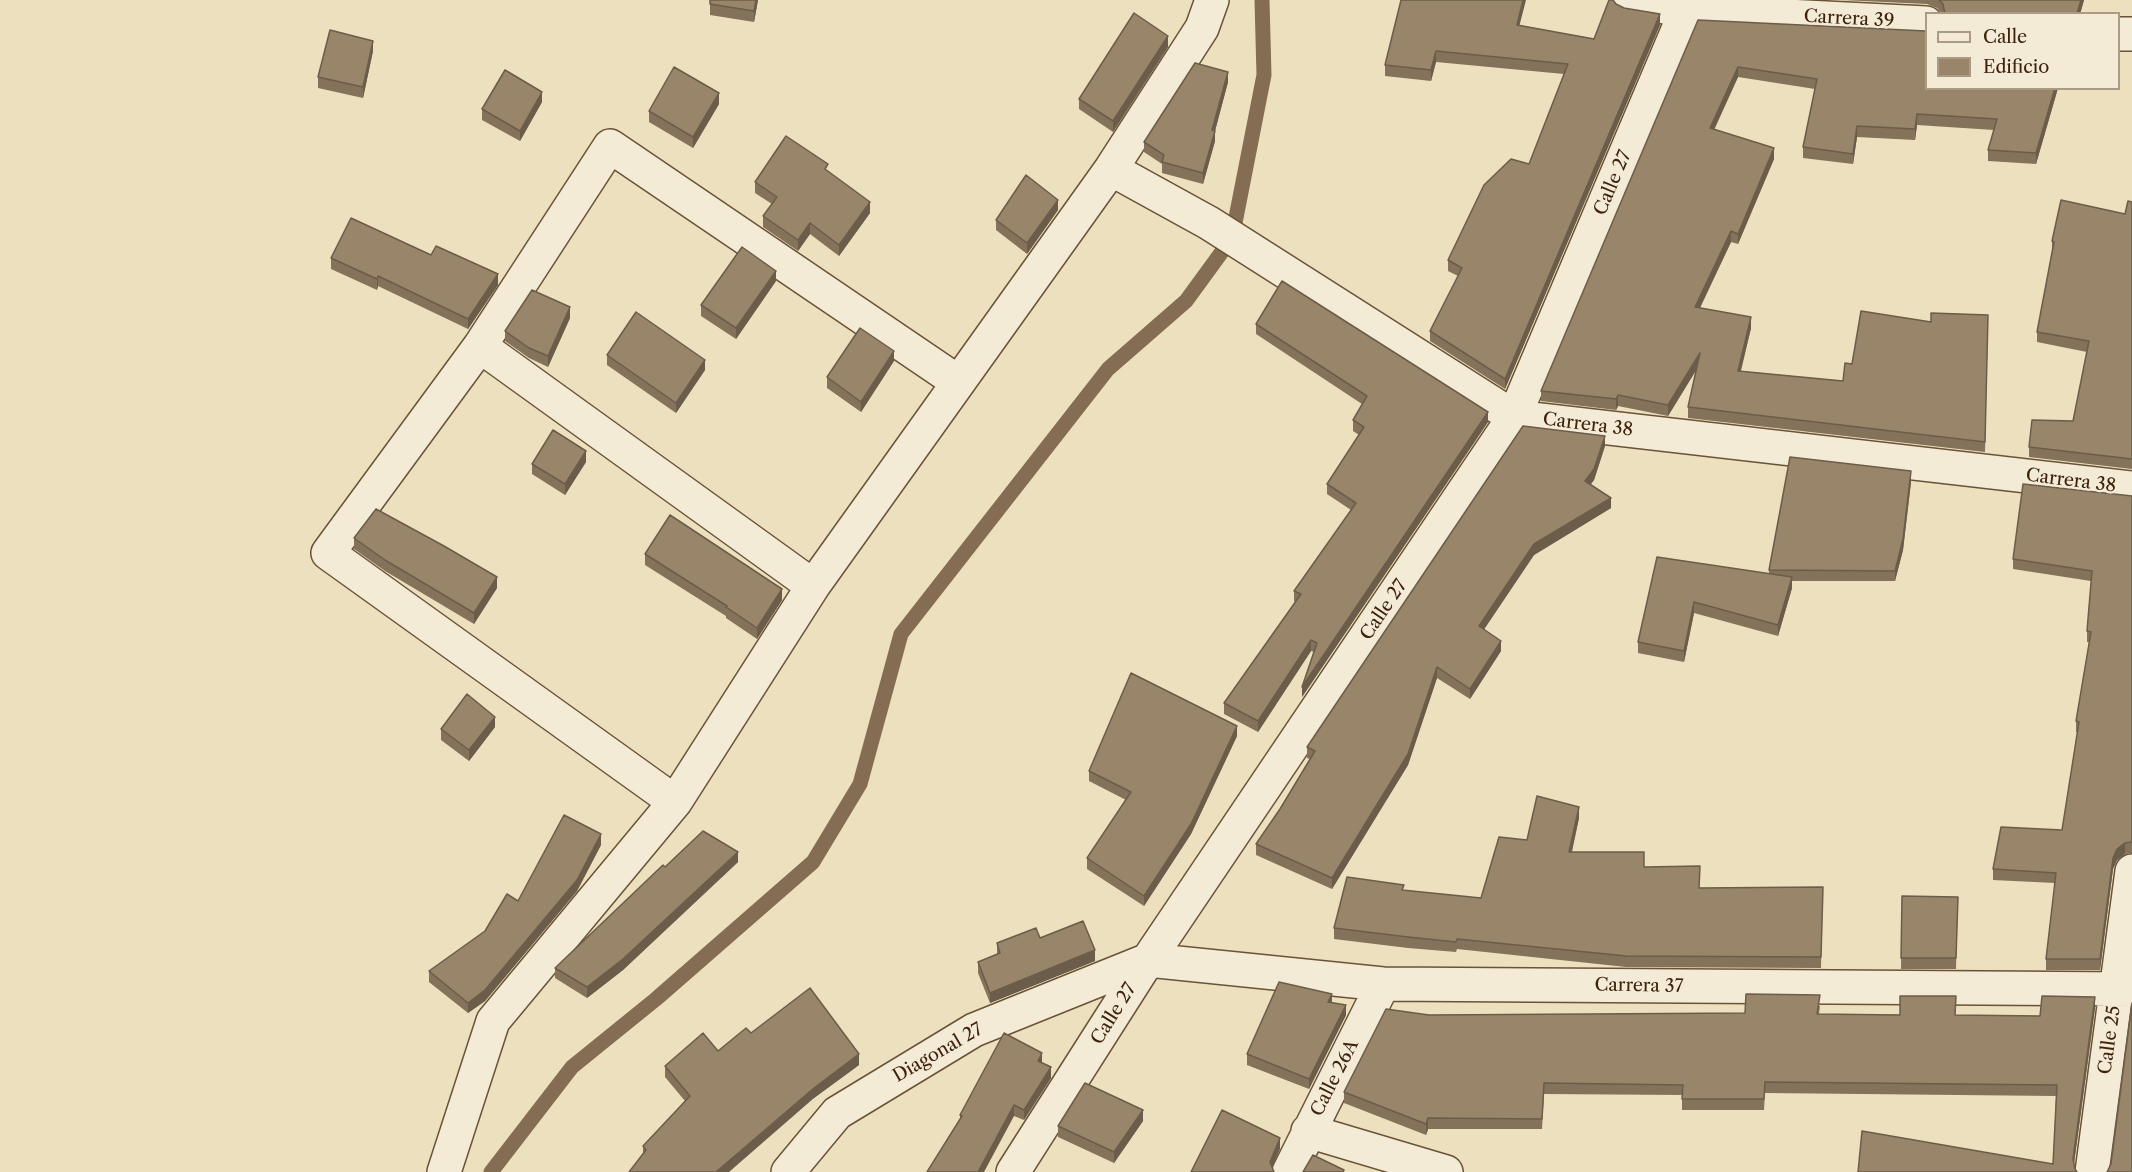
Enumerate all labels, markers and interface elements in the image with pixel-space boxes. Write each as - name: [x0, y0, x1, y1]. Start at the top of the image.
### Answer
- street label: Carrera 39: [1803, 6, 1895, 32]
- legend: [1925, 12, 2120, 90]
- text: Calle: [1983, 26, 2027, 48]
- text: Edificio: [1983, 56, 2049, 78]
- street label: Calle 27: [1590, 147, 1636, 219]
- street label: Carrera 38: [1542, 409, 1634, 441]
- street label: Carrera 38: [2025, 465, 2117, 497]
- street label: Calle 27: [1356, 576, 1412, 644]
- street label: Carrera 37: [1594, 974, 1684, 998]
- street label: Calle 27: [1087, 979, 1141, 1049]
- street label: Calle 25: [2094, 1004, 2126, 1076]
- street label: Diagonal 27: [889, 1019, 987, 1087]
- street label: Calle 26A: [1306, 1036, 1364, 1120]

